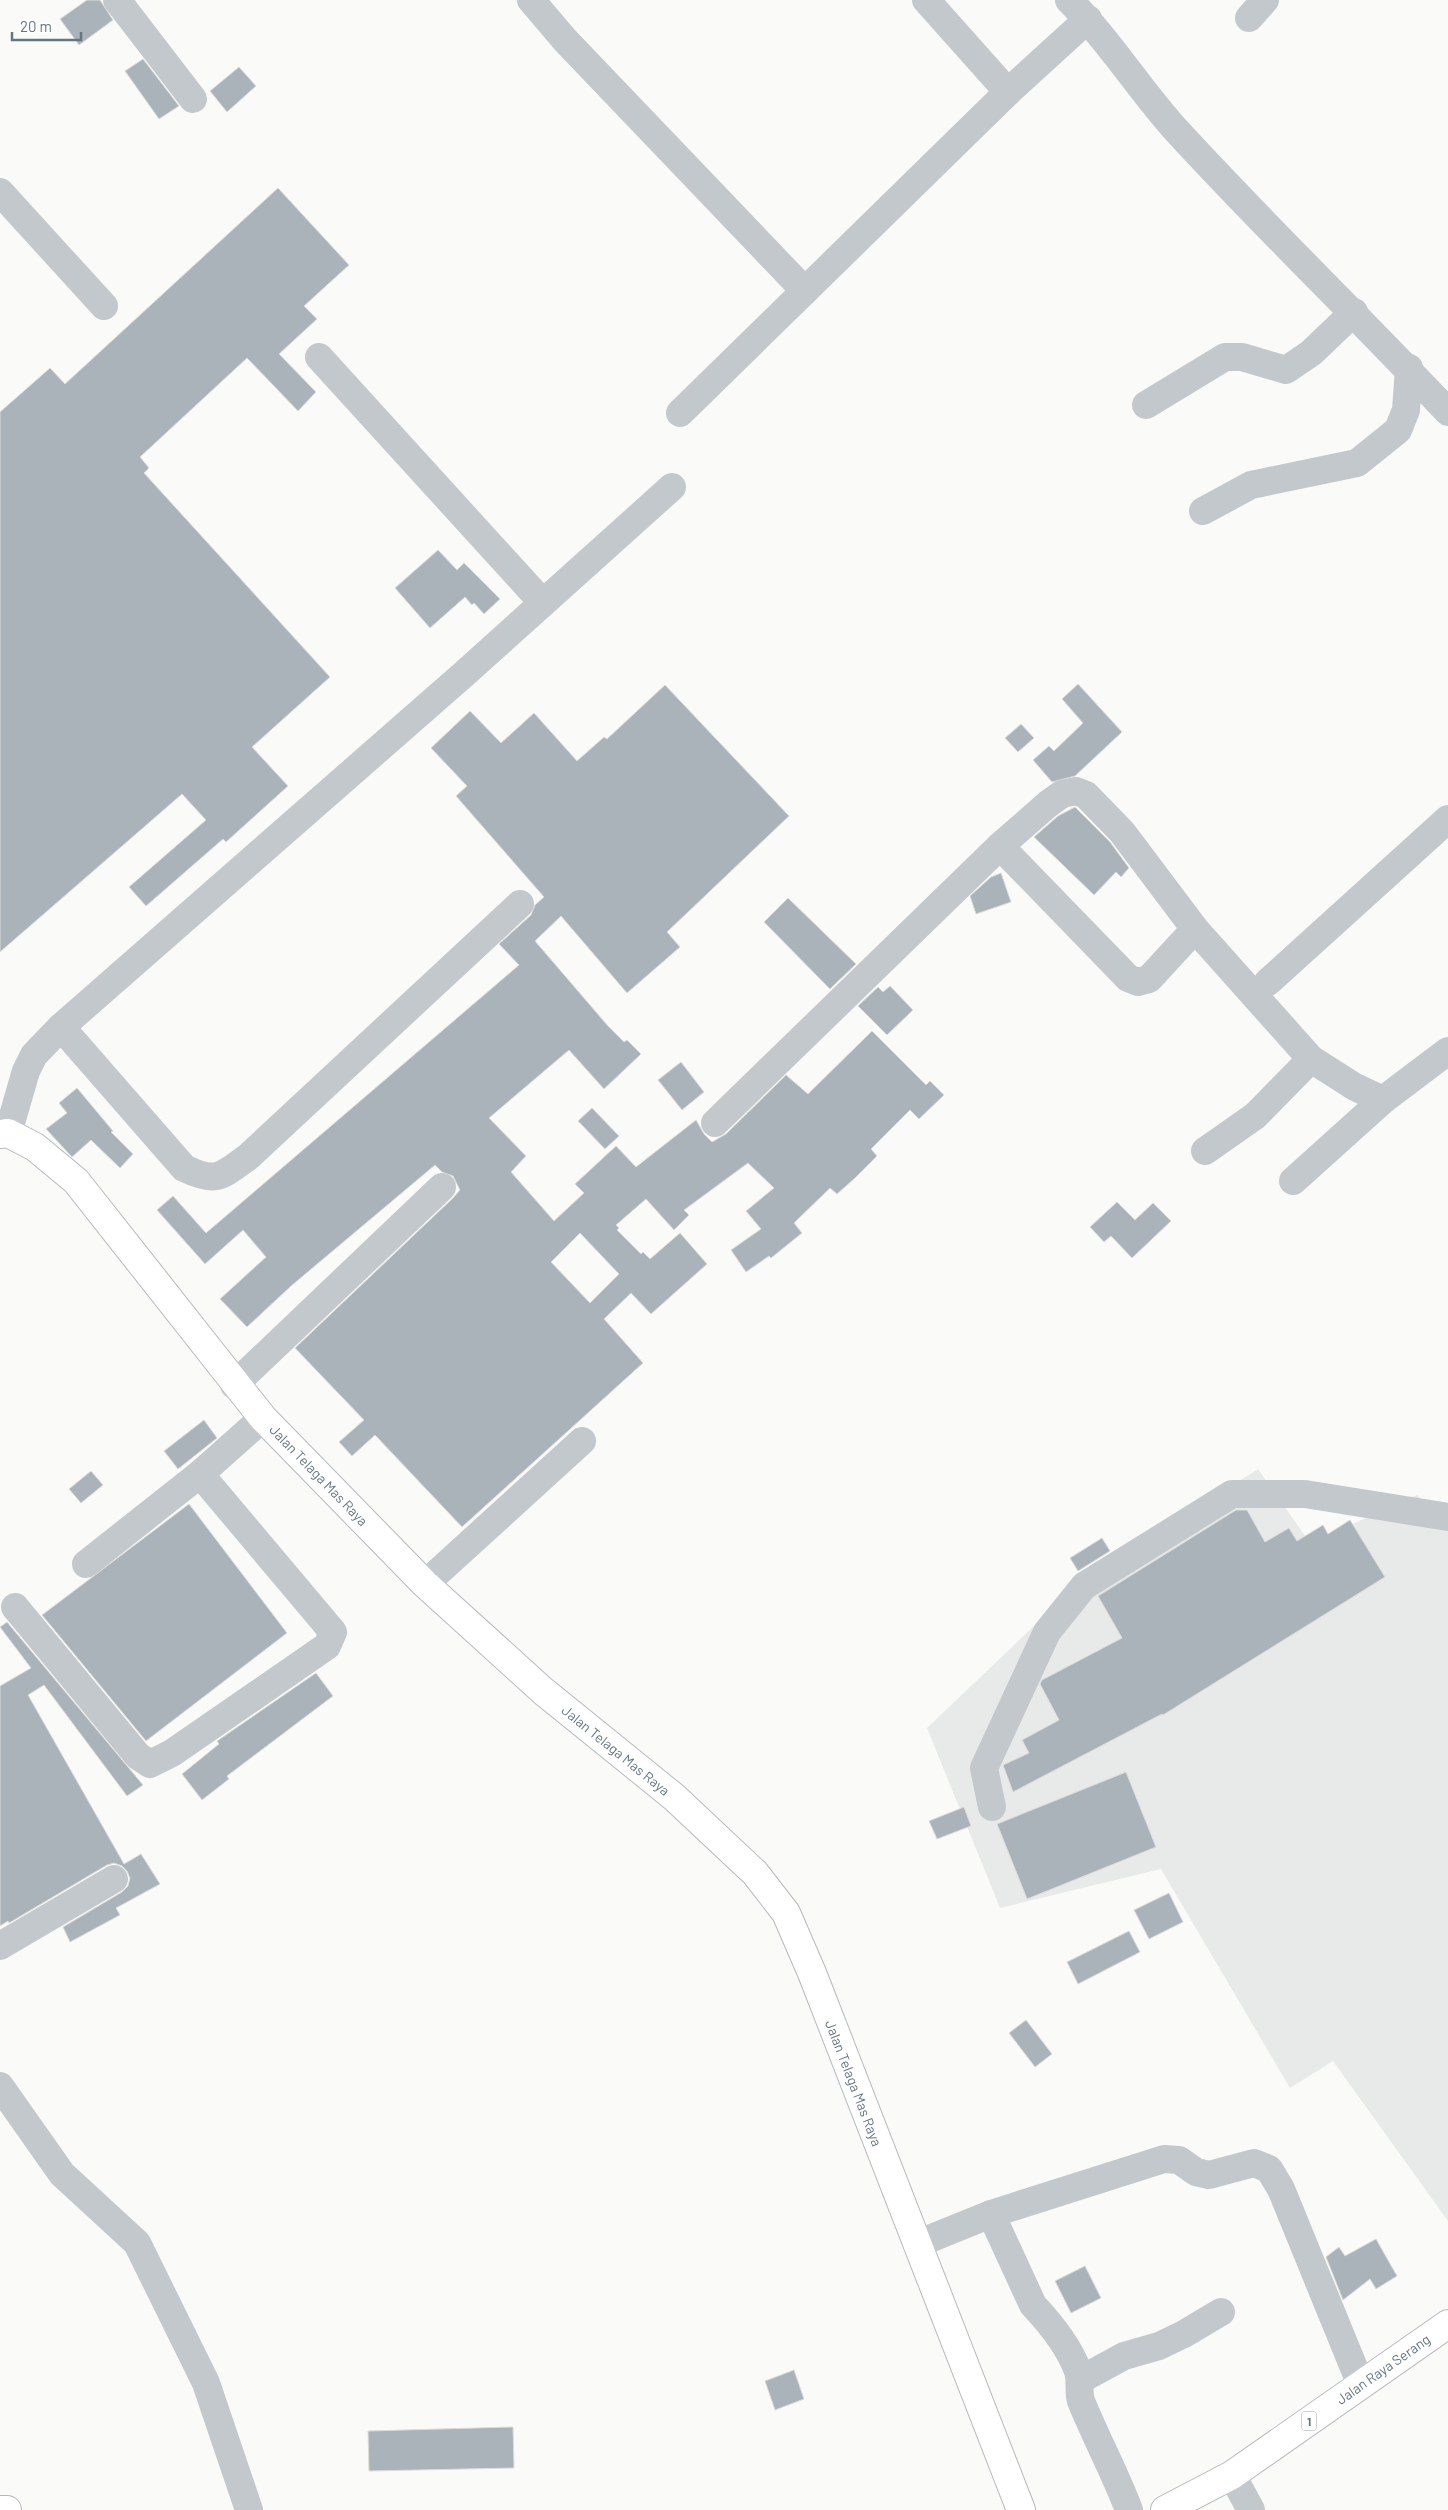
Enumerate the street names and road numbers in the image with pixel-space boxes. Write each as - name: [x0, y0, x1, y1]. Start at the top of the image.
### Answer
- street label: Jalan Telaga Mas Raya: [266, 1421, 372, 1529]
- street label: Jalan Telaga Mas Raya: [559, 1701, 673, 1799]
- street label: Jalan Telaga Mas Raya: [822, 2017, 886, 2149]
- street label: Jalan Raya Serang: [1333, 2330, 1433, 2408]
- road number: 1: [1302, 2412, 1316, 2430]

